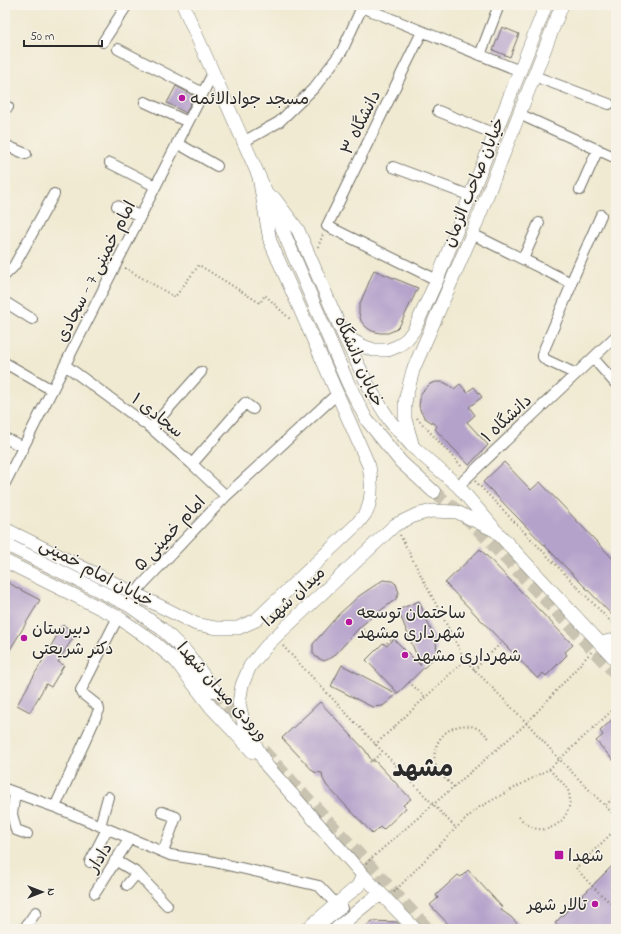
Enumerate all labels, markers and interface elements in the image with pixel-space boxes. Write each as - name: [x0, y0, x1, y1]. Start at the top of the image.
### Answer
- scale bar: [24, 22, 102, 48]
- text: 50 m: [30, 28, 54, 46]
- street label: دانشگاه ۳: [335, 86, 388, 159]
- place label: مسجد جوادالائمه: [190, 87, 309, 112]
- marker: مسجد جوادالائمه: [177, 93, 187, 103]
- street label: خیابان صاحب الزمان: [437, 114, 512, 251]
- street label: امام خمینی 7 - سجادی: [50, 197, 143, 347]
- street label: خیابان دانشگاه: [327, 312, 390, 411]
- street label: سجادی ۱: [126, 388, 189, 445]
- street label: دانشگاه ۱: [476, 389, 538, 449]
- street label: امام خمینی ۵: [128, 490, 212, 578]
- street label: خیابان امام خمینی: [35, 533, 158, 614]
- street label: میدان شهدا: [257, 561, 331, 633]
- place label: ساختمان توسعه شهرداری مشهد: [357, 601, 466, 646]
- place label: دبیرستان دکتر شریعتی: [32, 617, 113, 662]
- marker: ساختمان توسعه شهرداری مشهد: [344, 617, 354, 627]
- marker: دبیرستان دکتر شریعتی: [19, 633, 29, 643]
- street label: ورودی میدان شهدا: [170, 637, 273, 747]
- place label: شهرداری مشهد: [413, 644, 521, 669]
- marker: شهرداری مشهد: [400, 650, 410, 660]
- district label: مشهد: [393, 752, 453, 788]
- street label: دادار: [80, 838, 119, 879]
- place label: شهدا: [568, 844, 604, 869]
- marker: شهدا: [553, 849, 565, 861]
- north arrow: [22, 872, 62, 912]
- text: N: [43, 888, 59, 896]
- place label: تالار شهر: [525, 893, 588, 918]
- marker: تالار شهر: [590, 899, 600, 909]

